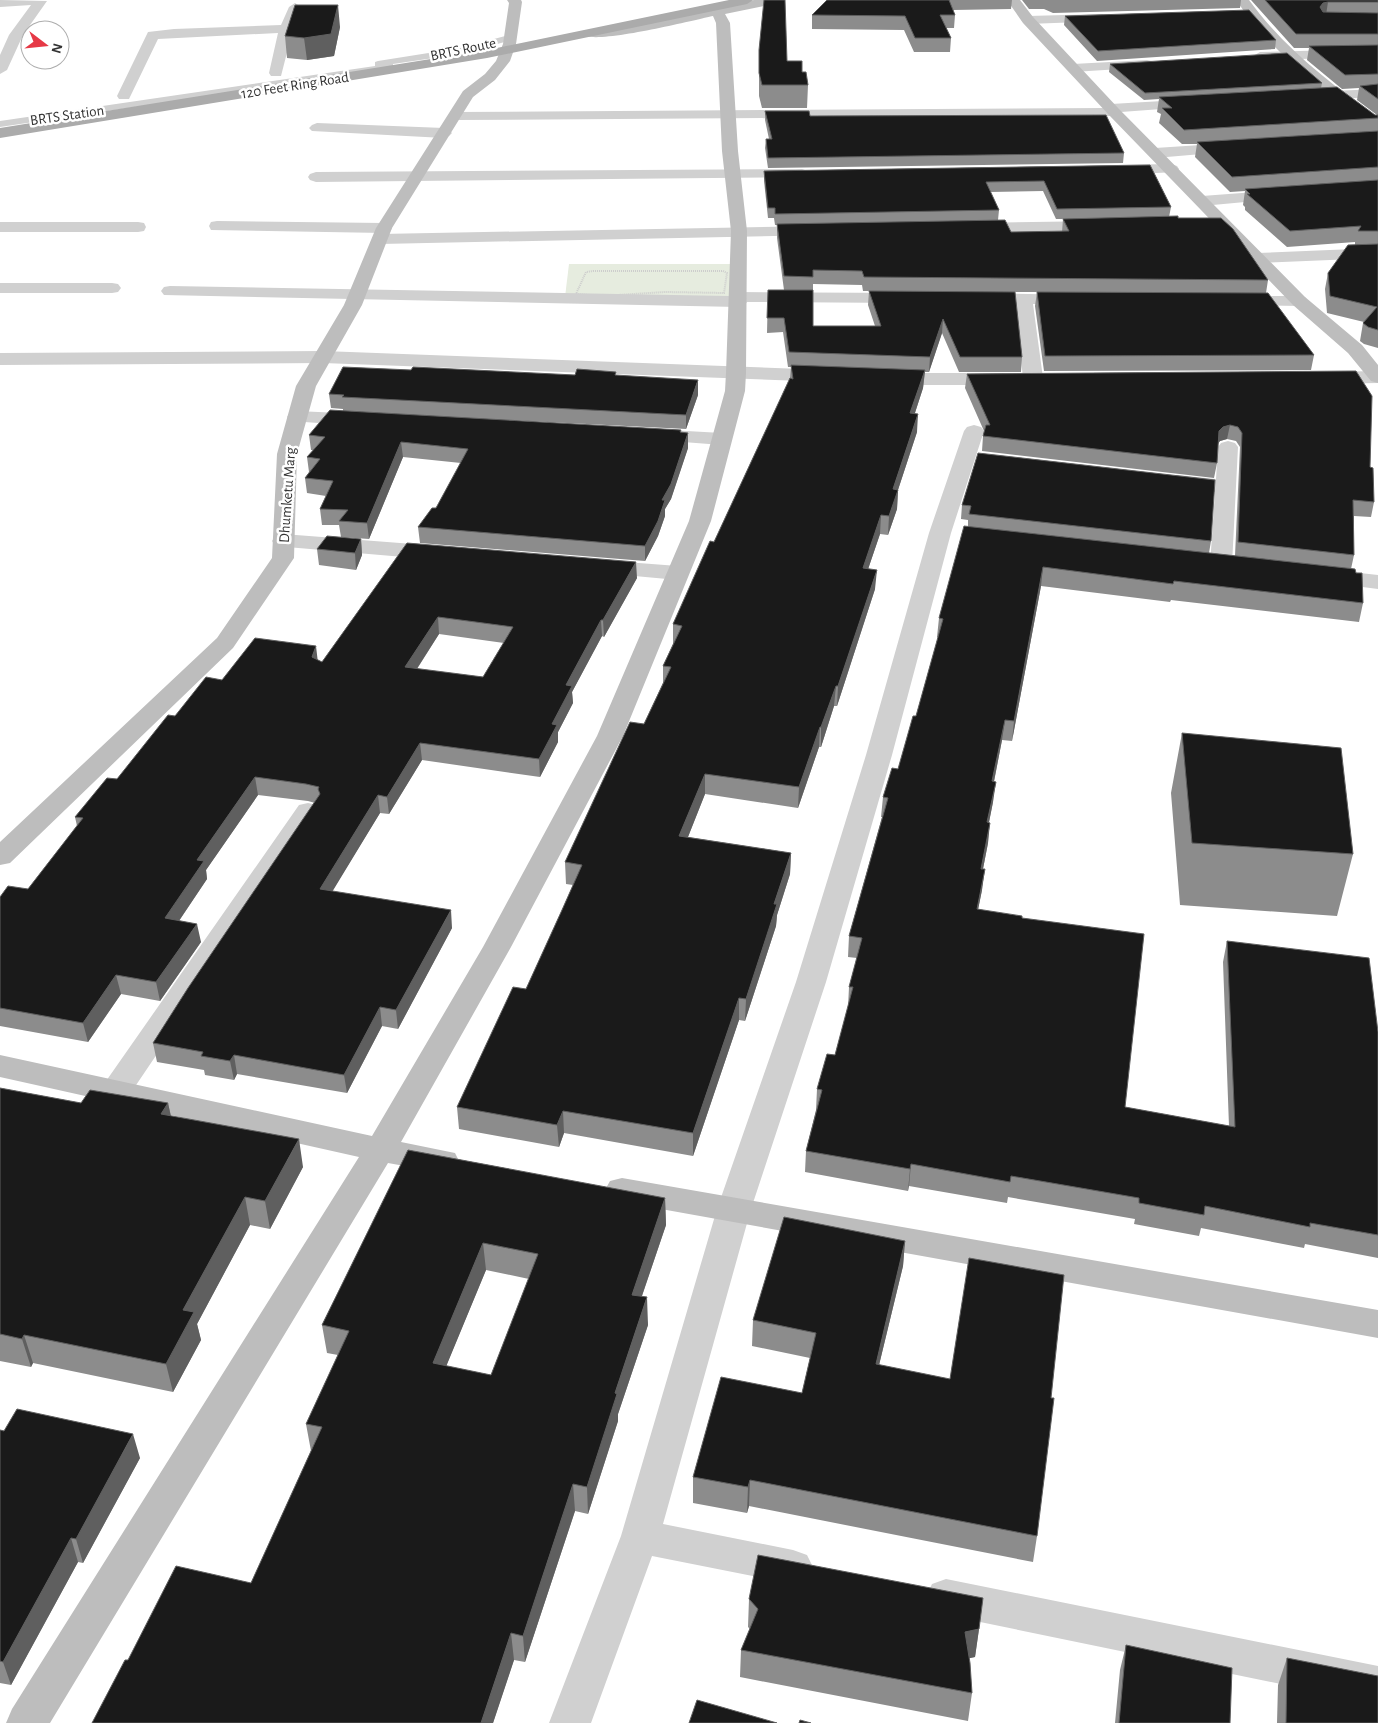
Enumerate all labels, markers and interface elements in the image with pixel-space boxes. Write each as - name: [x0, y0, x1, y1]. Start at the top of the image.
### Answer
- north arrow: [20, 20, 70, 70]
- street label: BRTS Route: [429, 35, 497, 64]
- text: N: [48, 42, 65, 55]
- street label: 120 Feet Ring Road: [240, 70, 350, 101]
- street label: BRTS Station: [29, 103, 105, 128]
- street label: Dhumketu Marg: [277, 446, 298, 543]

